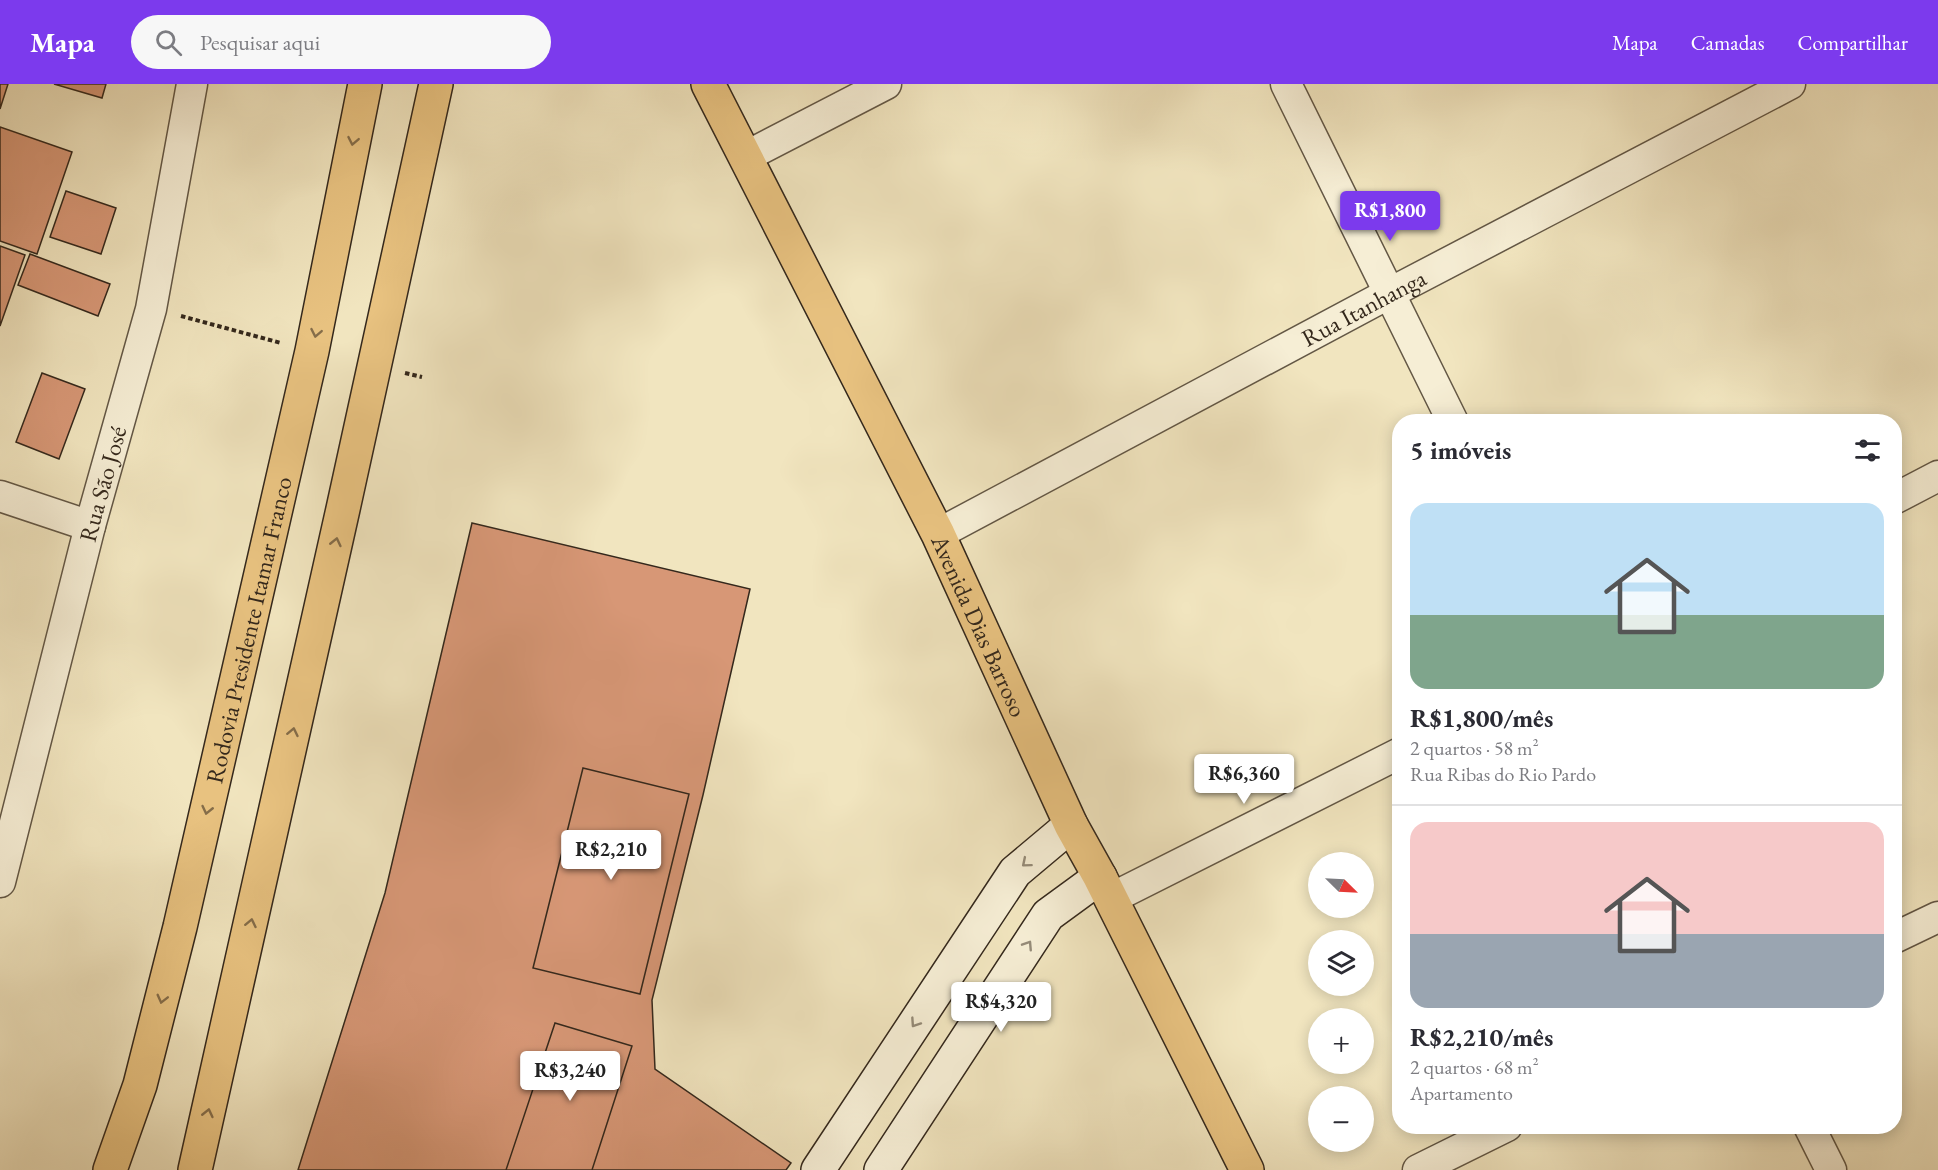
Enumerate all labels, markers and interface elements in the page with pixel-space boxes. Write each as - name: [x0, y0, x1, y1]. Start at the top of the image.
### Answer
- search box: [131, 15, 551, 69]
- text: Mapa: [30, 24, 95, 60]
- icon: search: [152, 26, 185, 59]
- text: Pesquisar aqui: [200, 28, 320, 57]
- text: Mapa: [1612, 29, 1658, 56]
- text: Camadas: [1691, 29, 1764, 56]
- text: Compartilhar: [1797, 29, 1908, 56]
- one-way arrow: [347, 136, 360, 146]
- pin: R$1,800: [1335, 191, 1445, 242]
- text: R$1,800: [1354, 197, 1426, 223]
- street label: Rua Itanhanga: [1296, 261, 1431, 353]
- one-way arrow: [310, 327, 323, 337]
- street label: Rua São José: [71, 422, 133, 545]
- text: 5 imóveis: [1410, 433, 1511, 467]
- icon: filters: [1851, 434, 1884, 467]
- street label: Rodovia Presidente Itamar Franco: [198, 473, 298, 786]
- street label: Avenida Dias Barroso: [924, 529, 1035, 722]
- one-way arrow: [328, 537, 341, 547]
- icon: home: [1593, 542, 1701, 650]
- text: R$1,800/mês: [1410, 701, 1553, 735]
- one-way arrow: [286, 728, 299, 738]
- text: 2 quartos · 58 m²: [1410, 735, 1539, 761]
- pin: R$6,360: [1189, 754, 1299, 805]
- text: R$6,360: [1208, 760, 1280, 786]
- text: Rua Ribas do Rio Pardo: [1410, 761, 1596, 787]
- one-way arrow: [202, 804, 215, 814]
- pin: R$2,210: [556, 830, 666, 881]
- text: R$2,210: [575, 836, 647, 862]
- north arrow: [1308, 852, 1374, 918]
- map controls: [1308, 852, 1374, 1152]
- one-way arrow: [1022, 856, 1033, 867]
- icon: home: [1593, 861, 1701, 969]
- one-way arrow: [244, 918, 257, 928]
- button: layers: [1308, 930, 1374, 996]
- one-way arrow: [1021, 941, 1032, 952]
- pin: R$4,320: [946, 982, 1056, 1033]
- text: R$4,320: [965, 988, 1037, 1014]
- one-way arrow: [157, 994, 170, 1004]
- button: +: [1308, 1008, 1374, 1074]
- one-way arrow: [911, 1016, 922, 1027]
- text: R$2,210/mês: [1410, 1020, 1553, 1054]
- pin: R$3,240: [515, 1051, 625, 1102]
- text: 2 quartos · 68 m²: [1410, 1054, 1539, 1080]
- text: R$3,240: [534, 1057, 606, 1083]
- text: Apartamento: [1410, 1080, 1513, 1106]
- button: −: [1308, 1086, 1374, 1152]
- one-way arrow: [201, 1108, 214, 1118]

